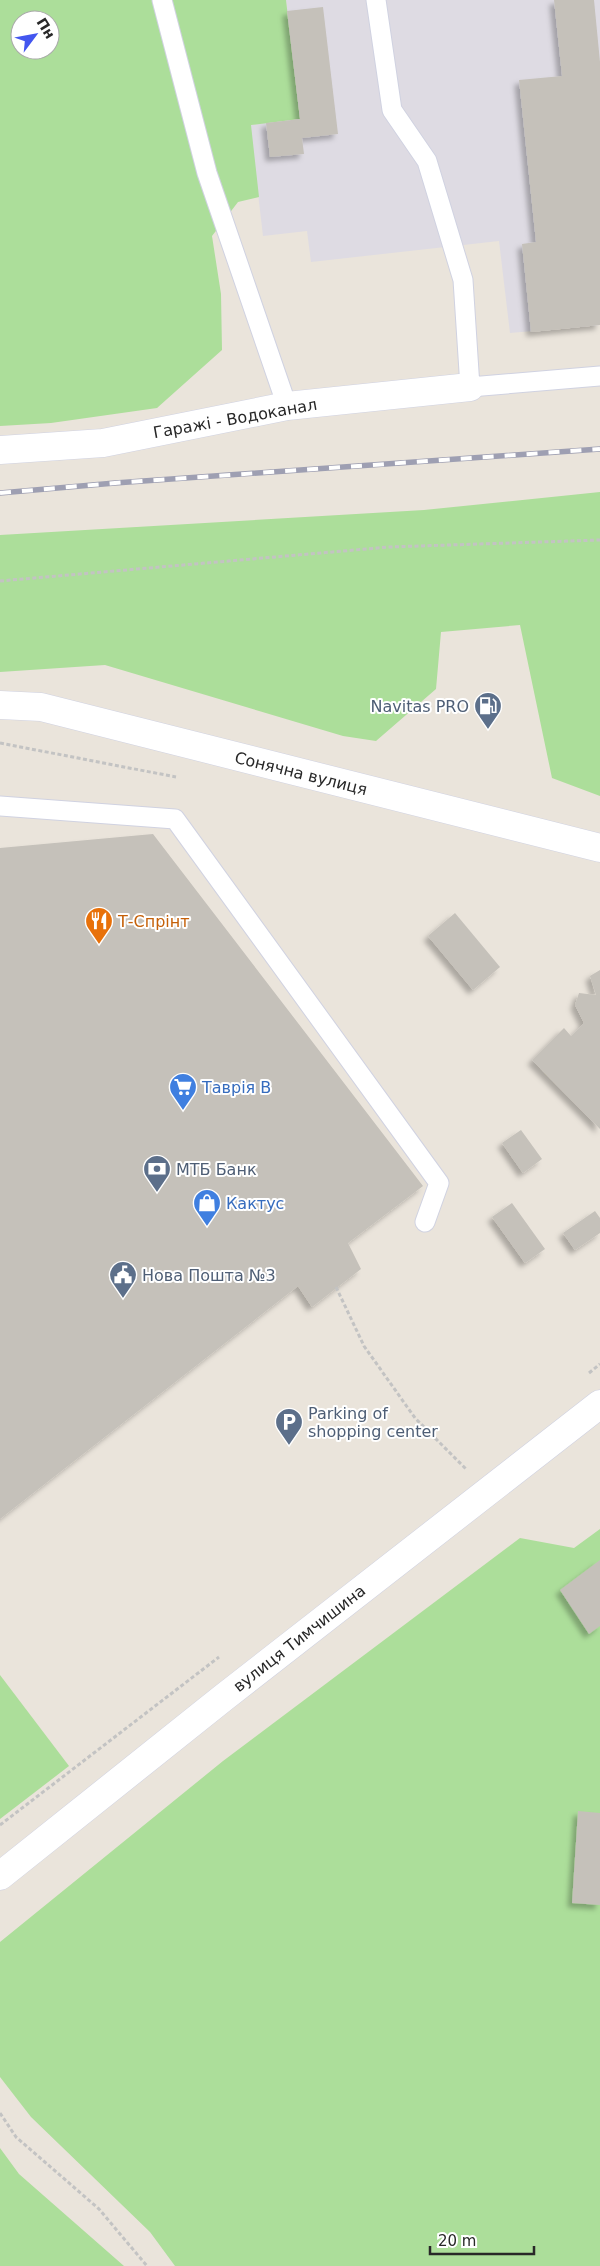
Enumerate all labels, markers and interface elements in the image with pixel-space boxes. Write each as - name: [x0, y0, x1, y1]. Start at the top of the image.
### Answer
- north arrow: [10, 10, 60, 60]
- text: Пн: [34, 15, 58, 41]
- street label: Гаражі - Водоканал: [152, 395, 318, 442]
- fuel station icon: Navitas PRO: [473, 691, 503, 730]
- place label: Navitas PRO: [370, 697, 469, 716]
- street label: Сонячна вулиця: [233, 748, 369, 799]
- restaurant icon: Т-Спрінт: [84, 906, 114, 945]
- place label: Т-Спрінт: [117, 912, 190, 931]
- supermarket icon: Таврія В: [168, 1072, 198, 1111]
- place label: Таврія В: [201, 1078, 271, 1097]
- bank icon: МТБ Банк: [142, 1154, 172, 1193]
- place label: МТБ Банк: [176, 1160, 257, 1179]
- shop icon: Кактус: [192, 1188, 222, 1227]
- place label: Кактус: [226, 1194, 284, 1213]
- public building icon: Нова Пошта №3: [108, 1260, 138, 1299]
- place label: Нова Пошта №3: [142, 1266, 276, 1285]
- place label: Parking of shopping center: [308, 1404, 438, 1441]
- parking icon: Parking of shopping center: [274, 1407, 304, 1446]
- street label: вулиця Тимчишина: [229, 1581, 369, 1696]
- scale bar: [430, 2224, 534, 2256]
- text: 20 m: [438, 2232, 476, 2250]

